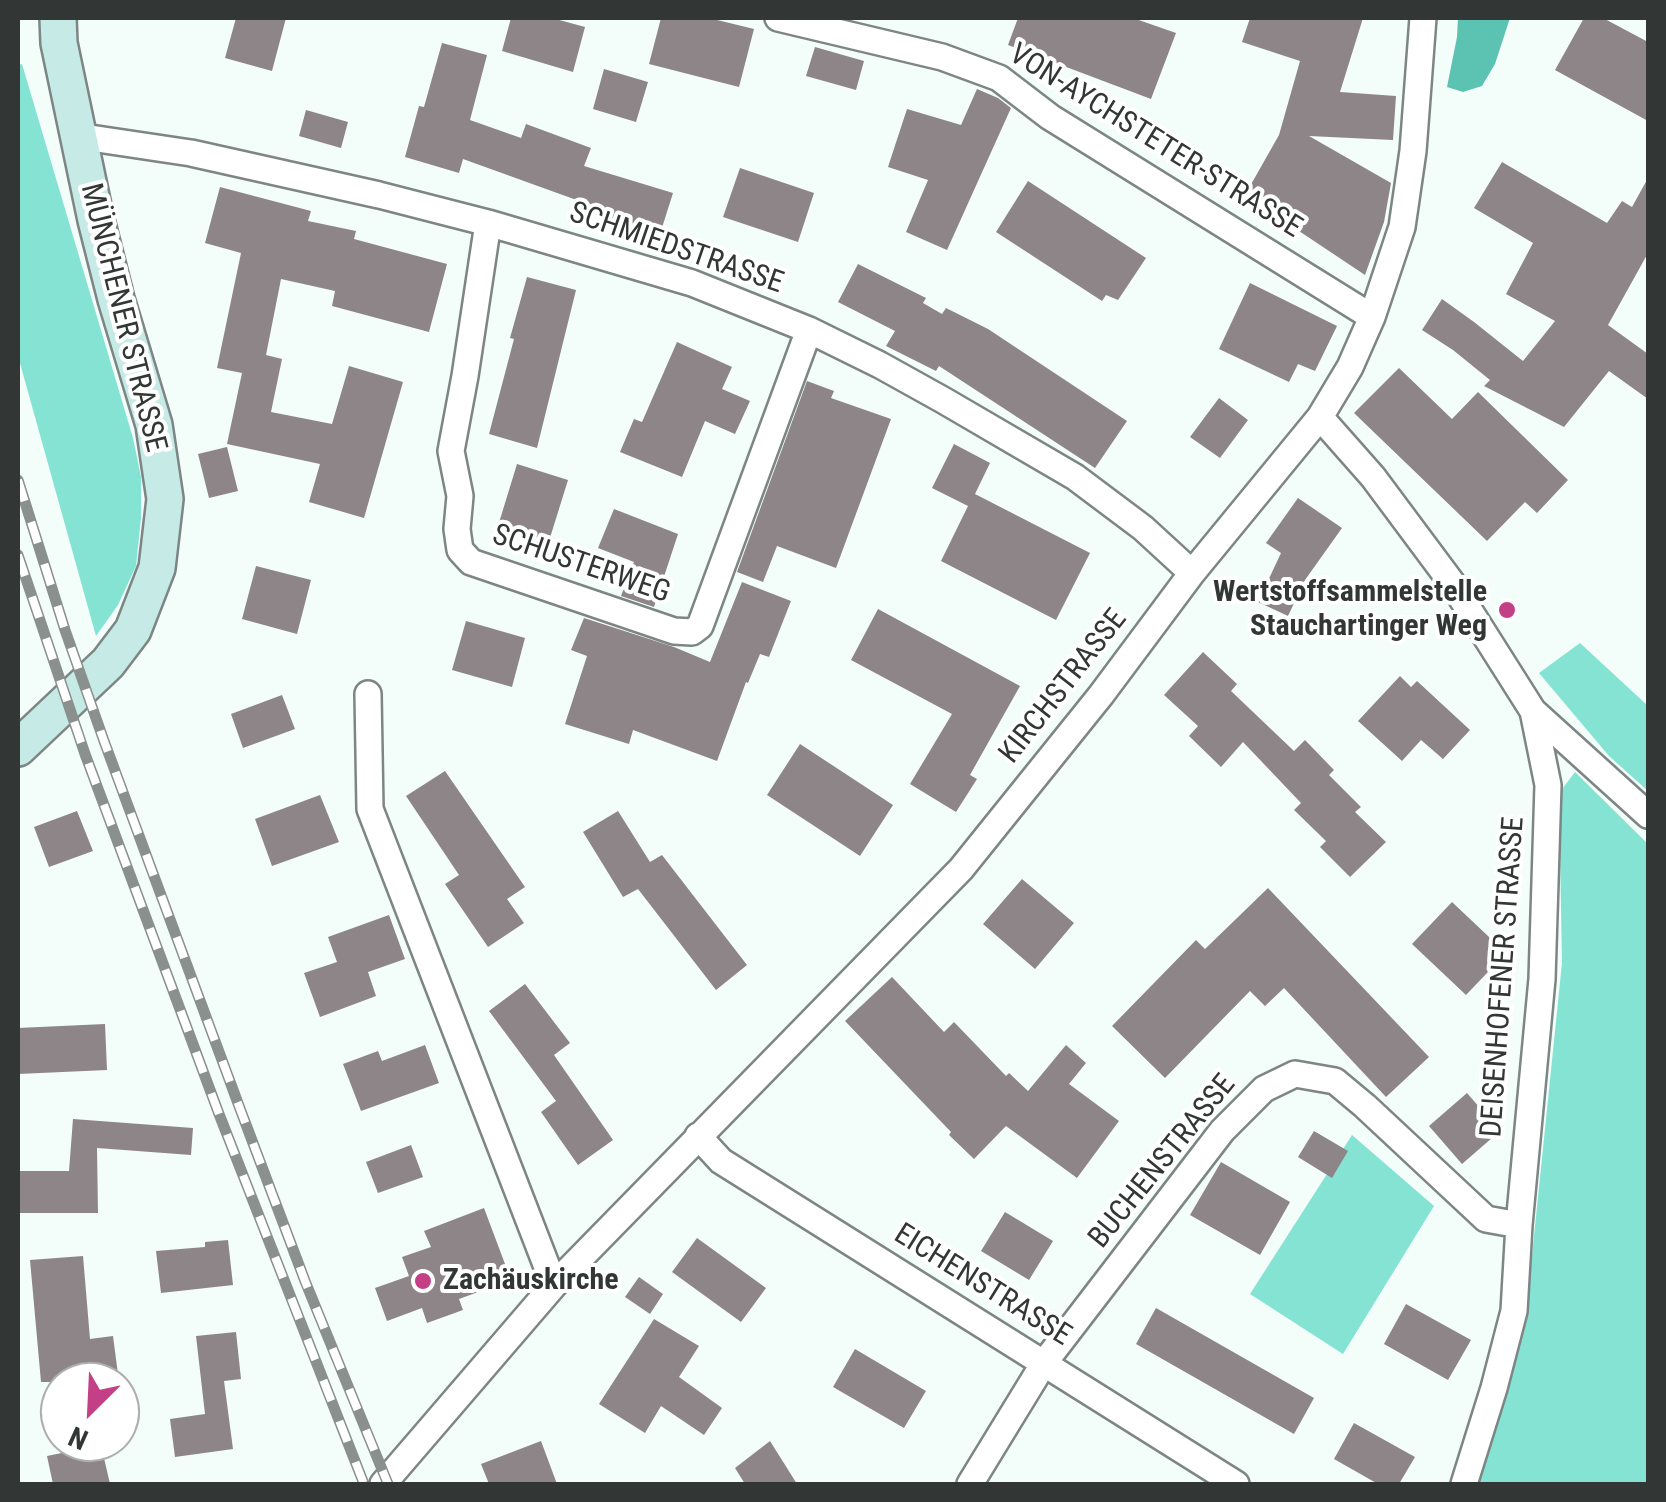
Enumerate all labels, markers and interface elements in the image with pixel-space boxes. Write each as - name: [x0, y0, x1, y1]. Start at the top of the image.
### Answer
- street label: VON-AYCHSTETER-STRASSE: [1002, 37, 1308, 247]
- street label: MÜNCHENER STRASSE: [71, 180, 173, 456]
- street label: SCHMIEDSTRASSE: [564, 196, 788, 302]
- street label: SCHUSTERWEG: [487, 518, 675, 612]
- place label: Wertstoffsammelstelle Stauchartinger Weg: [1213, 575, 1487, 646]
- marker: Wertstoffsammelstelle Stauchartinger Weg: [1496, 599, 1518, 621]
- street label: KIRCHSTRASSE: [993, 603, 1135, 771]
- street label: DEISENHOFENER STRASSE: [1475, 815, 1533, 1139]
- street label: BUCHENSTRASSE: [1082, 1068, 1244, 1256]
- street label: EICHENSTRASSE: [887, 1217, 1077, 1355]
- place label: Zachäuskirche: [443, 1263, 619, 1299]
- marker: Zachäuskirche: [412, 1270, 434, 1292]
- north arrow: [40, 1362, 140, 1462]
- text: N: [64, 1419, 93, 1457]

